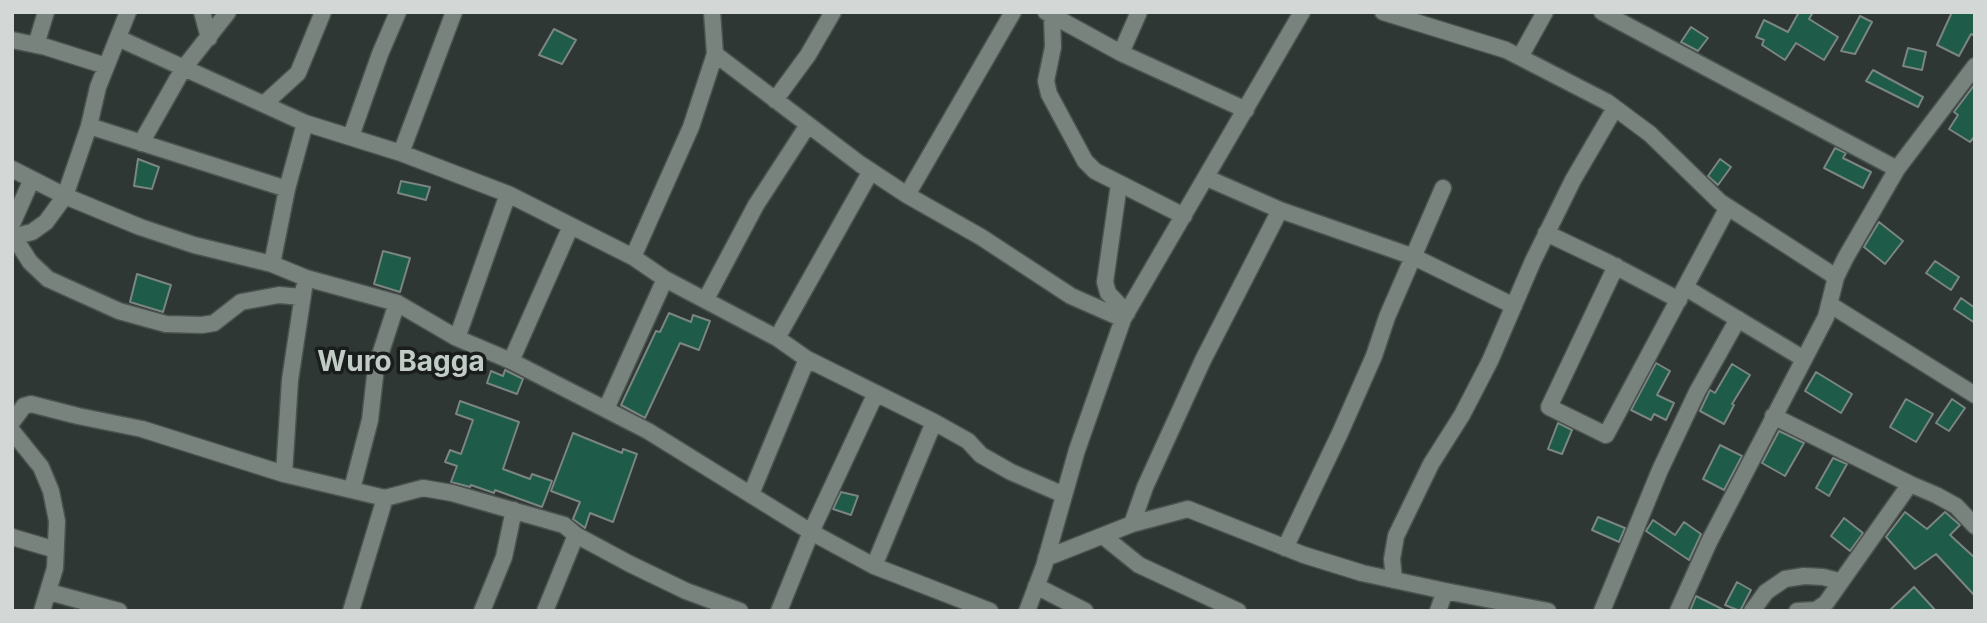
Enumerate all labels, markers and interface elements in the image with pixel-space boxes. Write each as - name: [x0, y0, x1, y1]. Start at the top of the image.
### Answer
- district label: Wuro Bagga: [317, 346, 485, 380]

